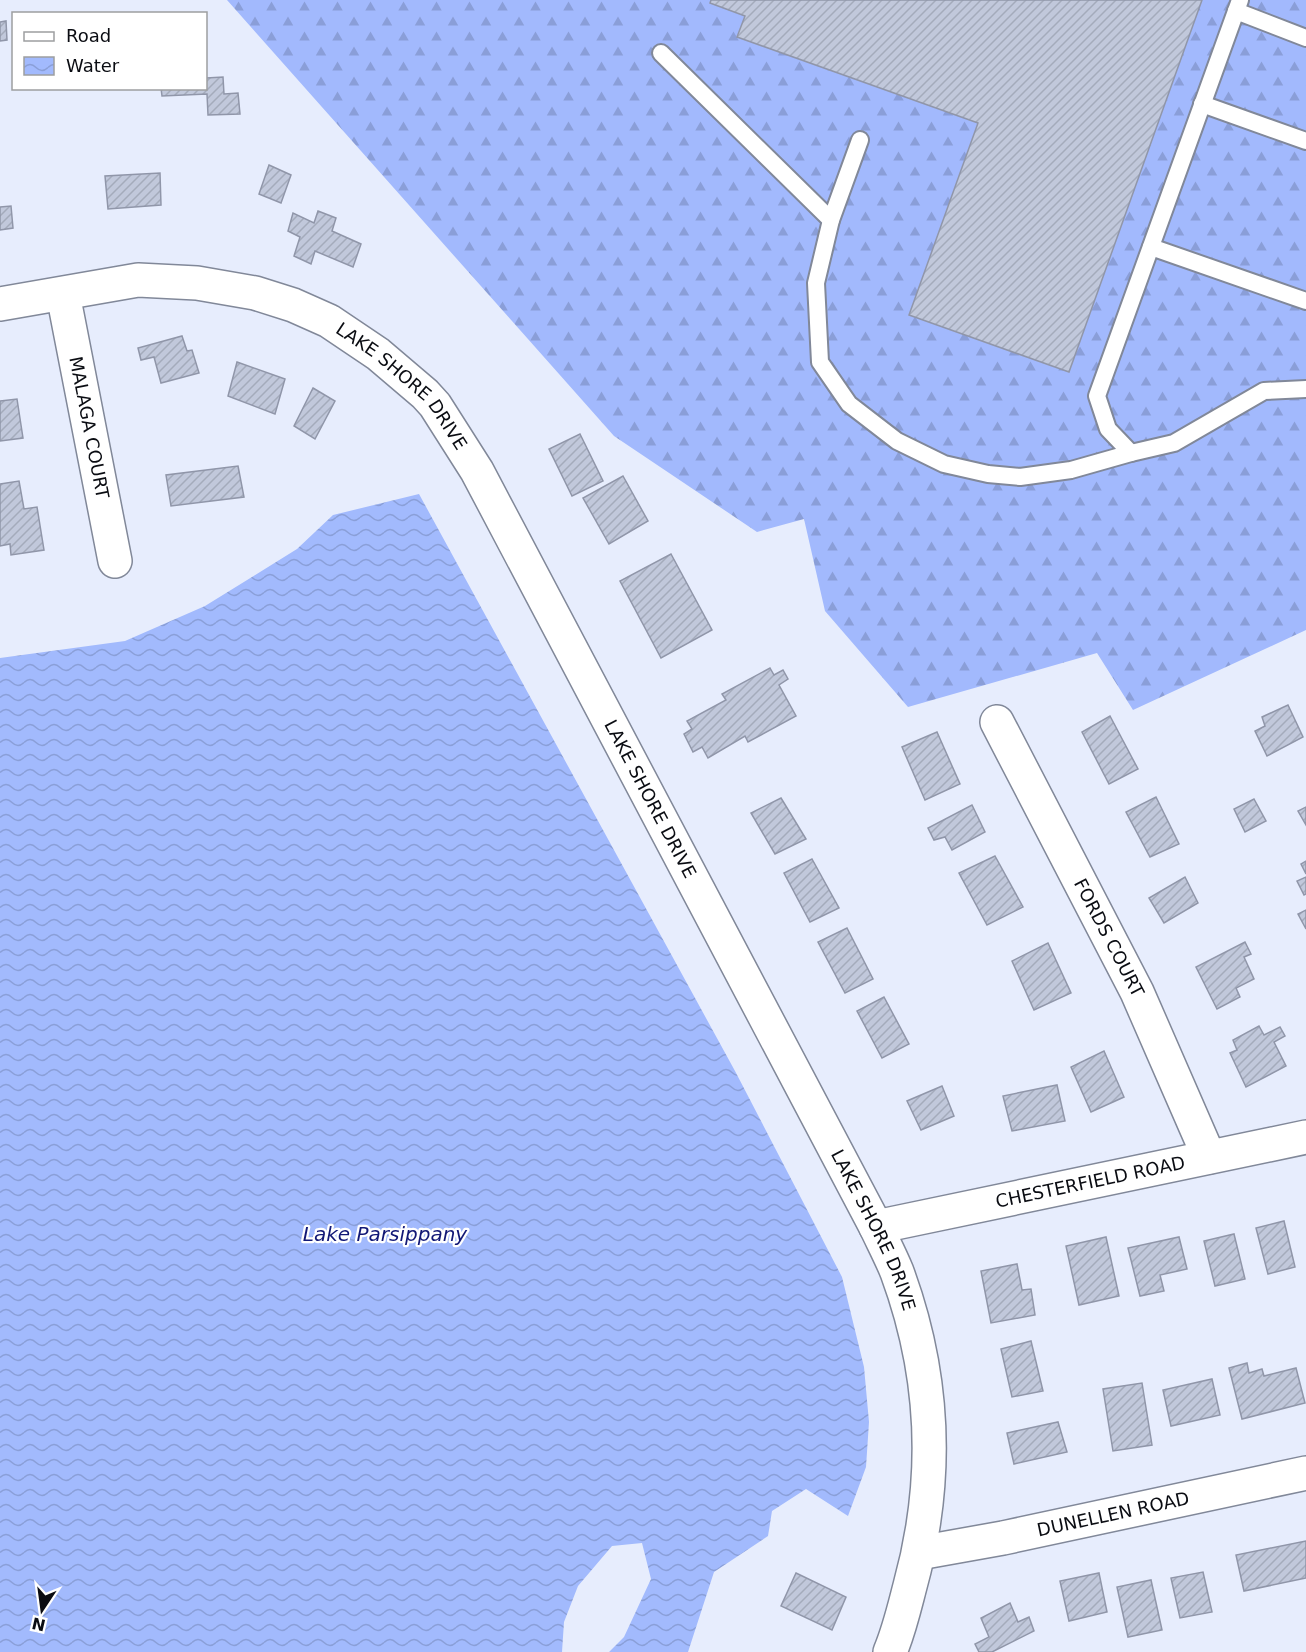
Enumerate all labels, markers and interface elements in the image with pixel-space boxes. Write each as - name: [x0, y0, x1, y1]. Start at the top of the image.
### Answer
- legend: [12, 12, 207, 90]
- text: Road: [66, 25, 111, 46]
- text: Water: [66, 55, 120, 76]
- street label: LAKE SHORE DRIVE: [332, 318, 472, 453]
- street label: MALAGA COURT: [65, 354, 114, 501]
- street label: LAKE SHORE DRIVE: [600, 716, 701, 881]
- street label: FORDS COURT: [1070, 875, 1149, 1001]
- street label: LAKE SHORE DRIVE: [827, 1146, 920, 1313]
- street label: CHESTERFIELD ROAD: [994, 1152, 1187, 1212]
- water label: Lake Parsippany: [303, 1222, 468, 1246]
- street label: DUNELLEN ROAD: [1035, 1487, 1191, 1540]
- north arrow: [12, 1580, 72, 1640]
- text: N: [30, 1613, 47, 1635]

